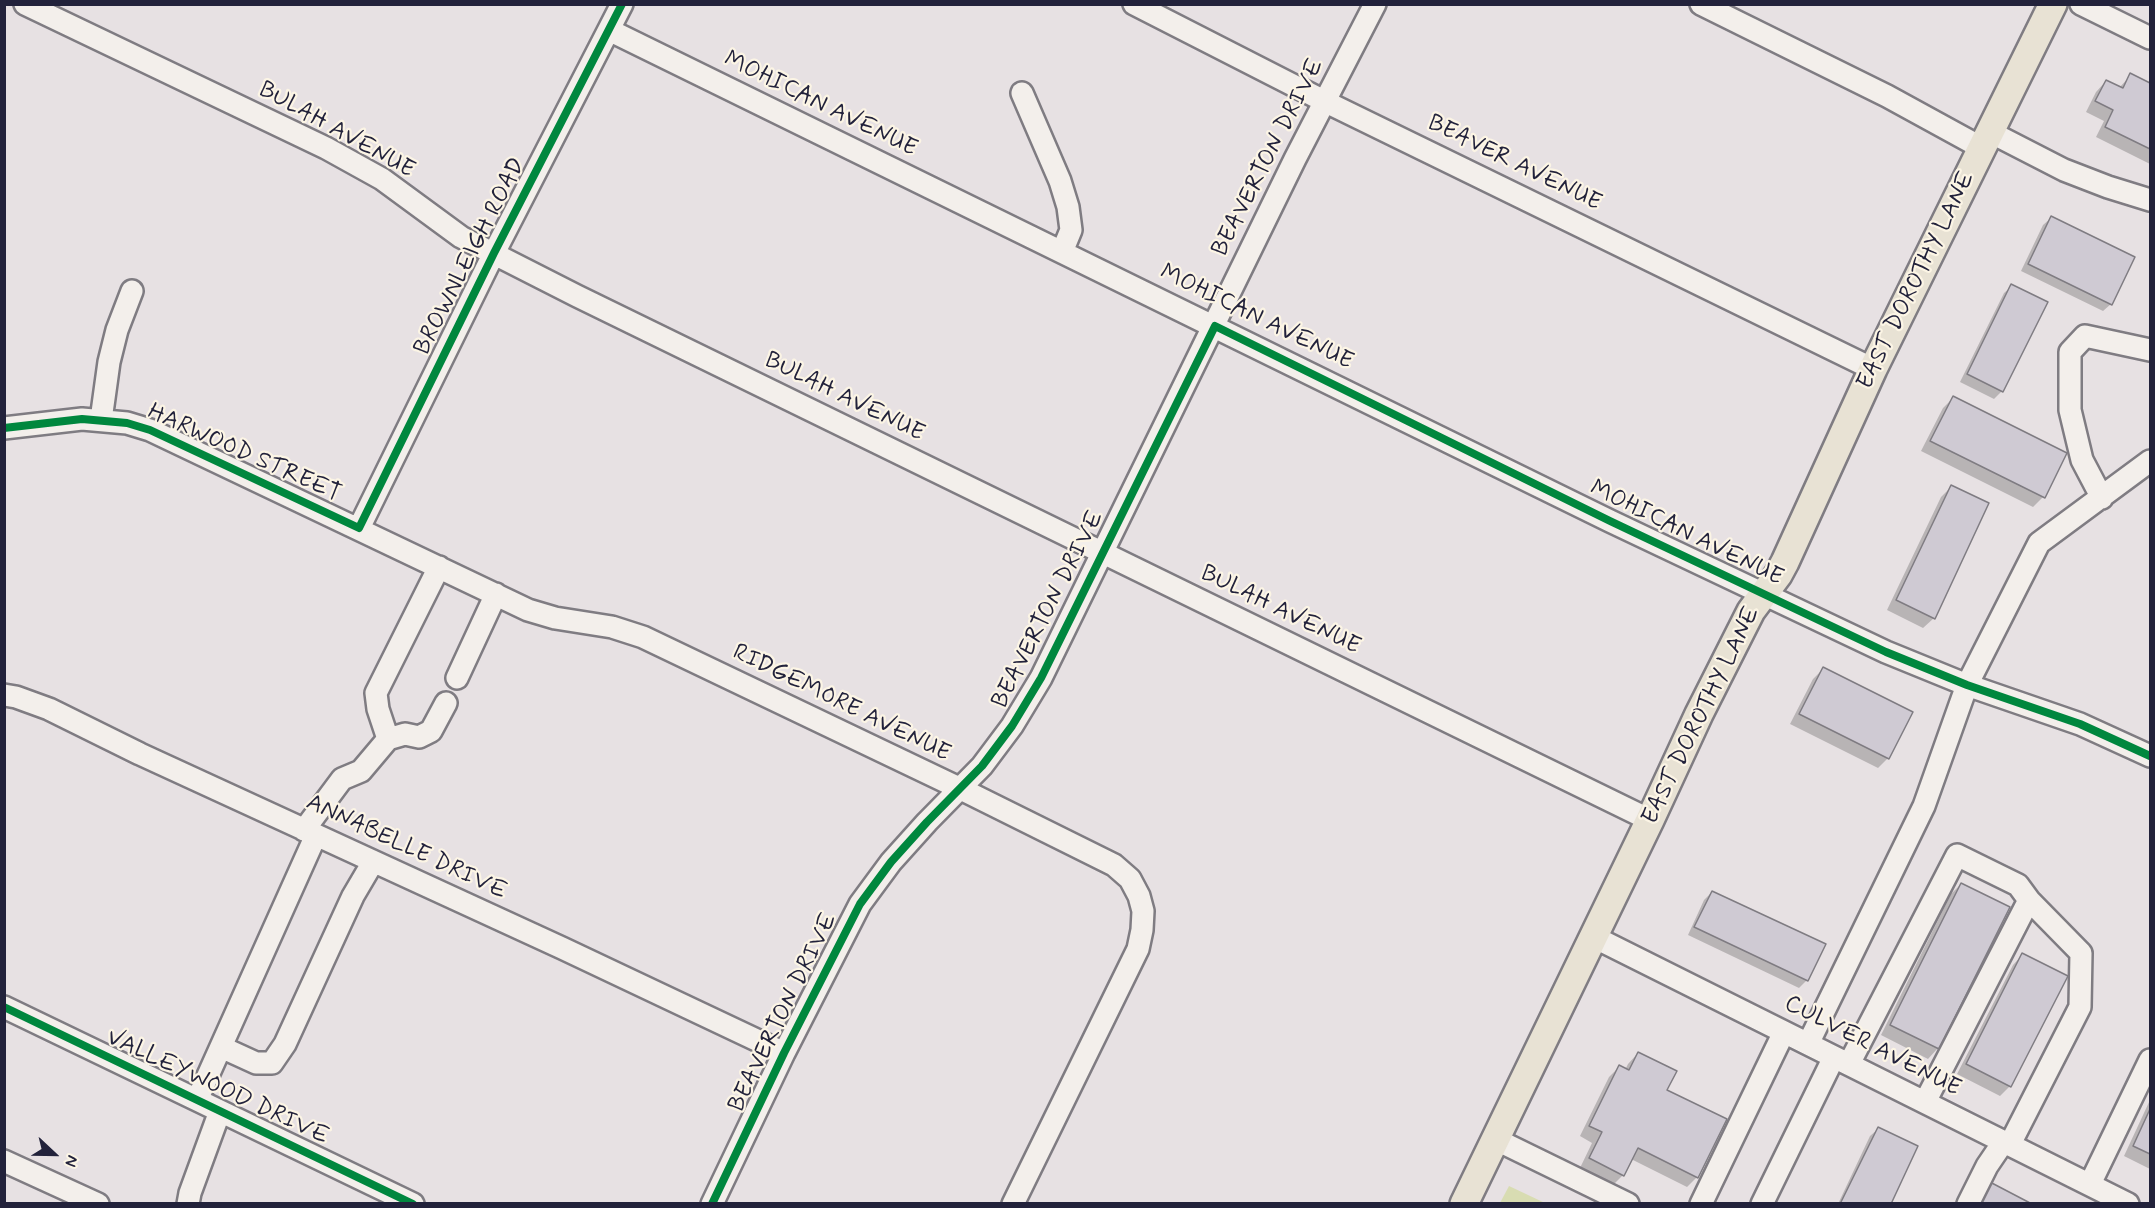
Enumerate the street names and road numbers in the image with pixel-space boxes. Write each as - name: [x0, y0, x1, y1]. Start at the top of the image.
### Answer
- street label: MOHICAN AVENUE: [719, 46, 921, 164]
- street label: BEAVERTON DRIVE: [1207, 54, 1331, 262]
- street label: BULAH AVENUE: [253, 76, 419, 186]
- street label: BEAVER AVENUE: [1422, 109, 1606, 219]
- street label: BROWNLEIGH ROAD: [409, 154, 533, 360]
- street label: EAST DOROTHY LANE: [1852, 167, 1982, 395]
- street label: MOHICAN AVENUE: [1155, 259, 1357, 377]
- street label: BULAH AVENUE: [759, 347, 929, 449]
- street label: HARWOOD STREET: [143, 398, 345, 510]
- street label: MOHICAN AVENUE: [1585, 475, 1787, 593]
- street label: BEAVERTON DRIVE: [987, 506, 1111, 714]
- street label: BULAH AVENUE: [1195, 560, 1365, 662]
- street label: EAST DOROTHY LANE: [1637, 602, 1767, 830]
- street label: RIDGEMORE AVENUE: [727, 639, 955, 769]
- street label: ANNABELLE DRIVE: [301, 789, 511, 907]
- street label: BEAVERTON DRIVE: [723, 909, 845, 1117]
- street label: CULVER AVENUE: [1779, 990, 1965, 1104]
- street label: VALLEYWOOD DRIVE: [101, 1024, 333, 1152]

